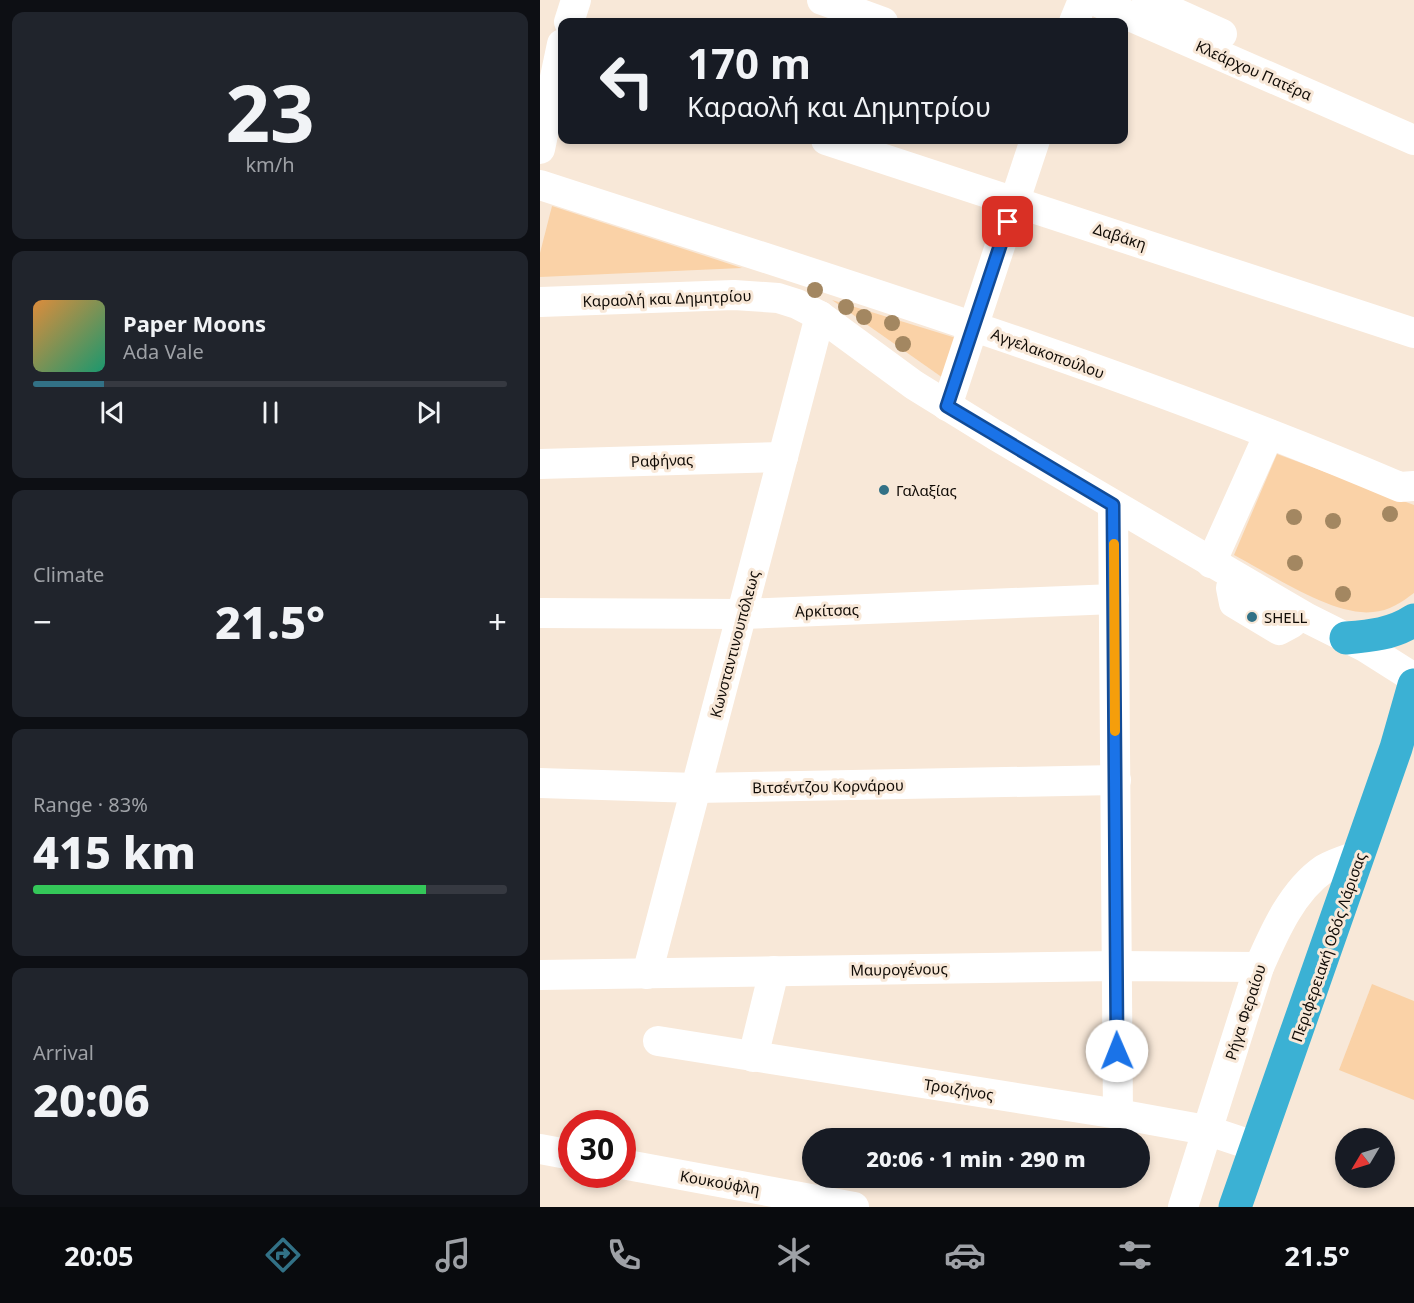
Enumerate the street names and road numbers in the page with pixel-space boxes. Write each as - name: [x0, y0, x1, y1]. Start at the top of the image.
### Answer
- street label: Κλεάρχου Πατέρα: [1193, 35, 1316, 105]
- street label: Δαβάκη: [1091, 218, 1149, 254]
- street label: Καραολή και Δημητρίου: [582, 285, 752, 311]
- street label: Αγγελακοπούλου: [989, 323, 1107, 383]
- street label: Ραφήνας: [631, 449, 693, 471]
- street label: Κωνσταντινουπόλεως: [705, 568, 763, 720]
- street label: Αρκίτσας: [795, 599, 859, 621]
- street label: Βιτσέντζου Κορνάρου: [752, 775, 904, 797]
- street label: Περιφερειακή Οδός Λάρισας: [1286, 850, 1370, 1044]
- street label: Μαυρογένους: [850, 958, 948, 980]
- street label: Ρήγα Φεραίου: [1220, 961, 1270, 1063]
- street label: Τρoιζήνος: [923, 1074, 995, 1104]
- street label: Κουκούφλη: [678, 1165, 762, 1199]

